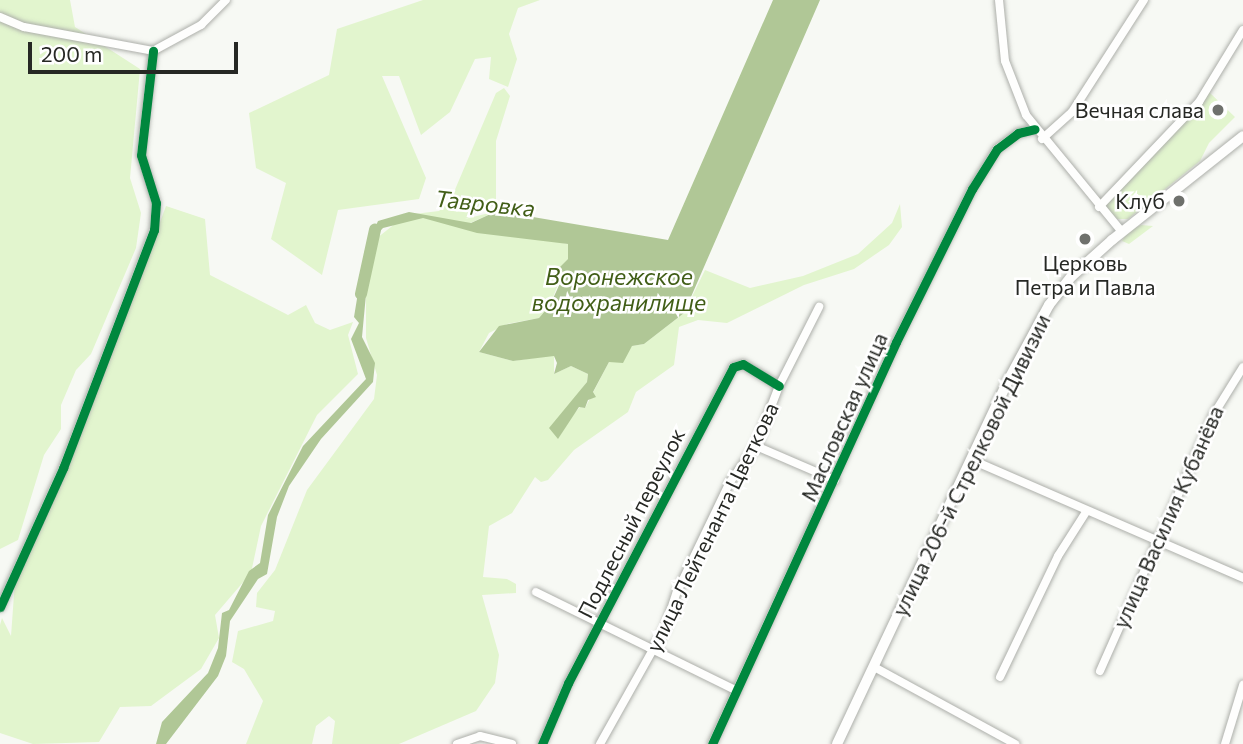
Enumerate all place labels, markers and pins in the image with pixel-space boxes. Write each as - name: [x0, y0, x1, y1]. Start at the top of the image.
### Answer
- place label: Вечная слава: [1075, 97, 1204, 123]
- marker: Вечная слава: [1210, 102, 1226, 118]
- place label: Клуб: [1115, 188, 1165, 214]
- marker: Клуб: [1171, 193, 1187, 209]
- marker: Церковь Петра и Павла: [1077, 231, 1093, 247]
- place label: Церковь Петра и Павла: [1015, 250, 1155, 300]

